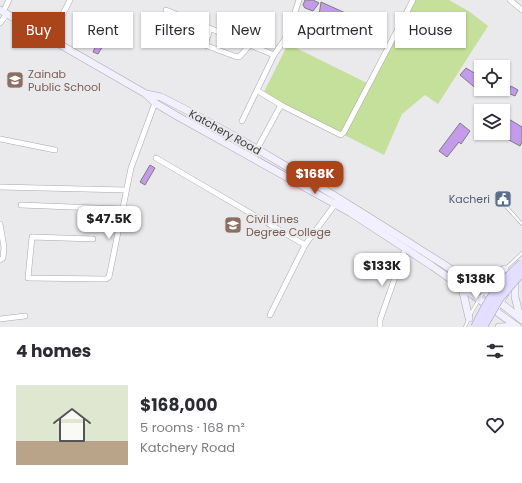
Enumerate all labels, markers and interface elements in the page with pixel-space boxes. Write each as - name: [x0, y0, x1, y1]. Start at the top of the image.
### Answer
- chip: Buy: [12, 12, 65, 48]
- chip: Rent: [73, 12, 133, 48]
- chip: Filters: [141, 12, 209, 48]
- chip: New: [217, 12, 275, 48]
- chip: Apartment: [283, 12, 387, 48]
- chip: House: [395, 12, 466, 48]
- map controls: [474, 60, 510, 140]
- button: locate: [474, 60, 510, 96]
- place label: Zainab Public School: [28, 66, 101, 95]
- school or university icon: Zainab Public School: [5, 70, 25, 90]
- button: layers: [474, 104, 510, 140]
- street label: Katchery Road: [186, 106, 264, 158]
- pin: $168K: [287, 161, 343, 195]
- text: $168K: [295, 164, 335, 183]
- public building icon: Kacheri: [493, 189, 513, 209]
- place label: Kacheri: [449, 191, 490, 207]
- pin: $47.5K: [76, 206, 142, 240]
- text: $47.5K: [86, 209, 132, 228]
- place label: Civil Lines Degree College: [246, 211, 331, 240]
- school or university icon: Civil Lines Degree College: [223, 215, 243, 235]
- pin: $133K: [354, 253, 410, 287]
- text: $133K: [363, 256, 401, 275]
- pin: $138K: [448, 266, 504, 300]
- text: $138K: [457, 269, 495, 288]
- text: 4 homes: [16, 339, 91, 363]
- icon: filters: [484, 340, 506, 362]
- text: $168,000: [140, 393, 218, 417]
- icon: home: [48, 401, 96, 449]
- icon: heart: [484, 414, 506, 436]
- text: 5 rooms · 168 m²: [140, 418, 245, 437]
- text: Katchery Road: [140, 438, 235, 457]

